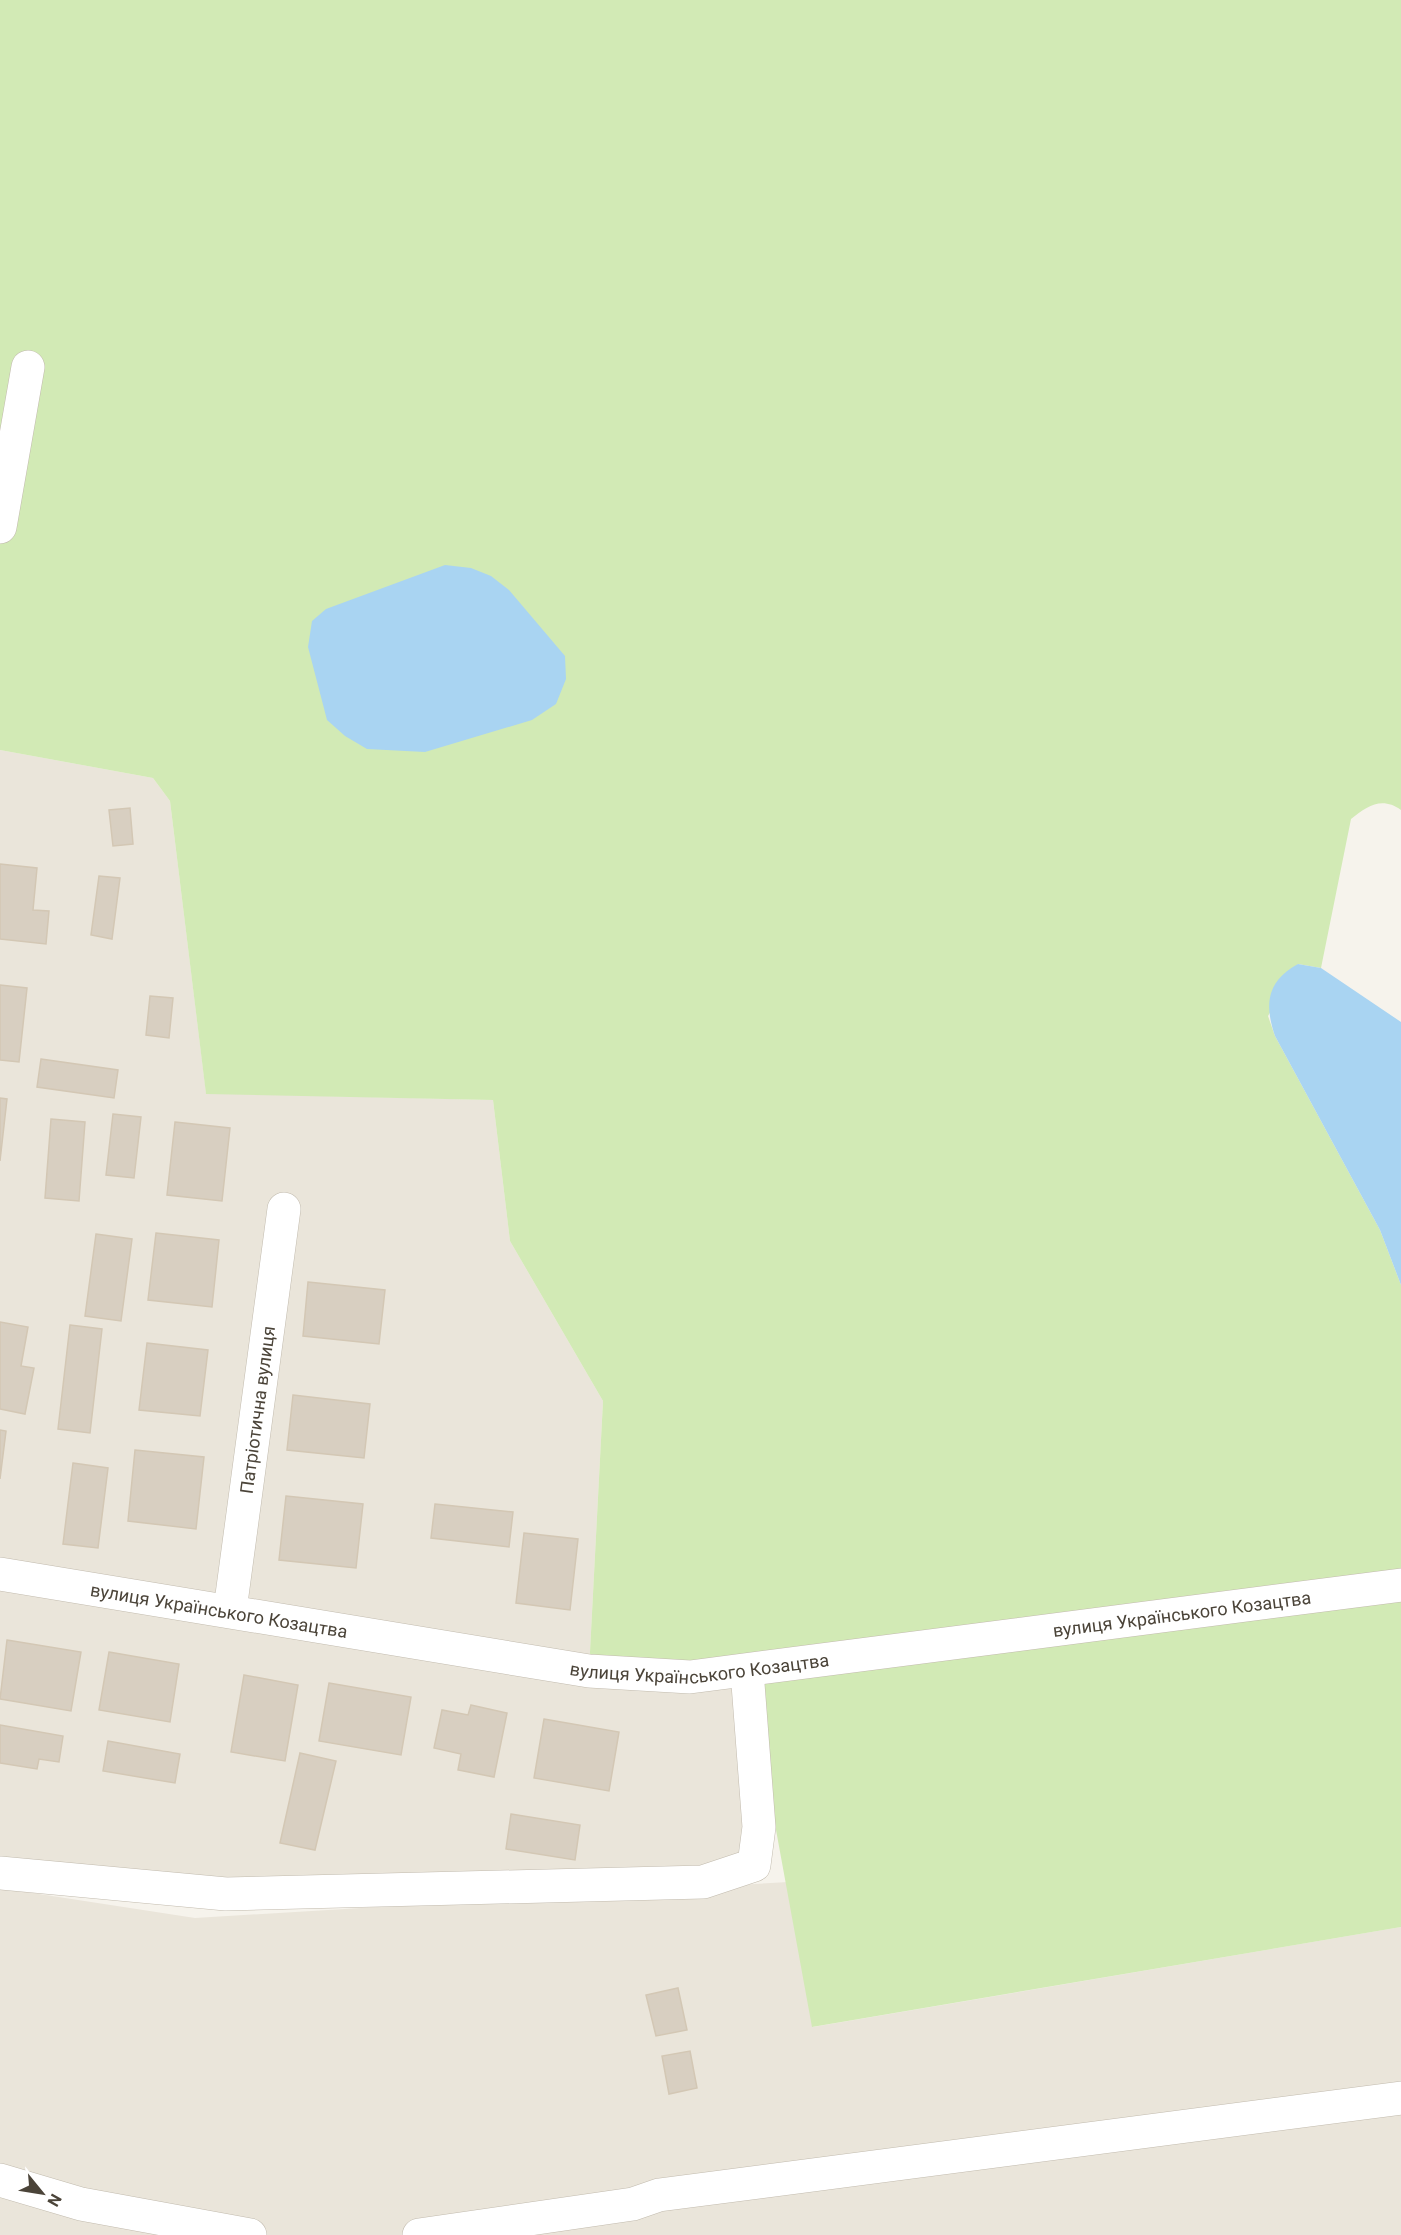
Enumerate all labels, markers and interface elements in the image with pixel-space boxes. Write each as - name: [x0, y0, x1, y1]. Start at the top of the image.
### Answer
- street label: Патріотична вулиця: [235, 1325, 279, 1495]
- street label: вулиця Українського Козацтва: [89, 1579, 349, 1642]
- street label: вулиця Українського Козацтва: [1051, 1586, 1312, 1640]
- street label: вулиця Українського Козацтва: [569, 1649, 830, 1688]
- north arrow: [12, 2163, 72, 2223]
- text: N: [44, 2191, 66, 2210]

